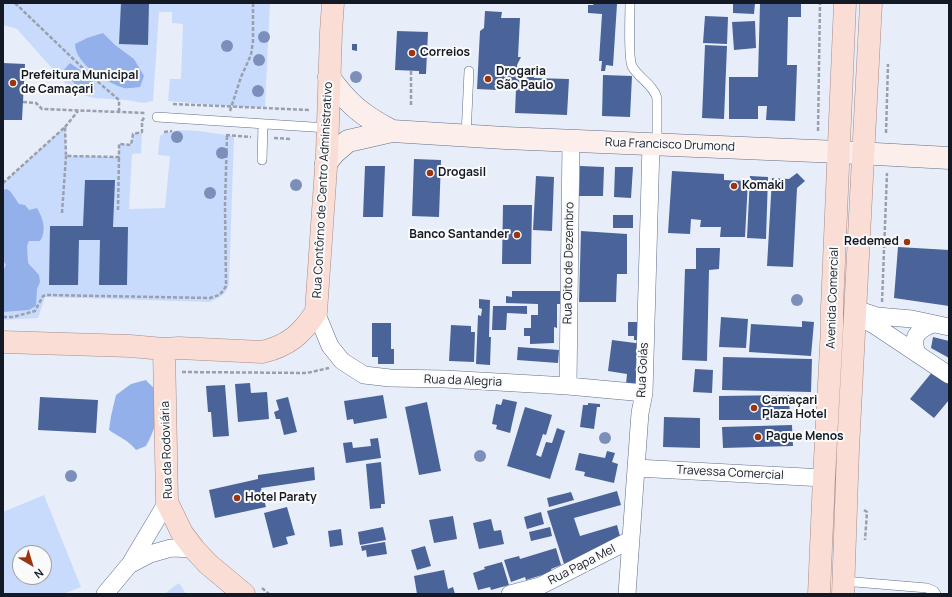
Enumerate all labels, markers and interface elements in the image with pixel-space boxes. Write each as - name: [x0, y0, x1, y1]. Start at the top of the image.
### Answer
- place label: Correios: [420, 46, 470, 60]
- marker: Correios: [407, 48, 417, 58]
- place label: Drogaria São Paulo: [496, 65, 553, 93]
- place label: Prefeitura Municipal de Camaçari: [21, 69, 138, 97]
- marker: Drogaria São Paulo: [483, 74, 493, 84]
- marker: Prefeitura Municipal de Camaçari: [8, 78, 18, 88]
- street label: Rua Contôrno de Centro Administrativo: [310, 81, 336, 299]
- street label: Rua Francisco Drumond: [605, 136, 735, 154]
- place label: Drogasil: [438, 166, 486, 180]
- marker: Drogasil: [425, 168, 435, 178]
- place label: Komaki: [742, 179, 784, 193]
- marker: Komaki: [729, 181, 739, 191]
- street label: Rua Oito de Dezembro: [561, 202, 577, 324]
- place label: Banco Santander: [409, 228, 509, 242]
- marker: Banco Santander: [512, 230, 522, 240]
- place label: Redemed: [844, 235, 899, 249]
- marker: Redemed: [902, 237, 912, 247]
- street label: Avenida Comercial: [824, 247, 842, 349]
- street label: Rua Goiás: [634, 342, 652, 398]
- street label: Rua da Alegria: [424, 372, 502, 390]
- place label: Camaçari Plaza Hotel: [762, 394, 827, 422]
- street label: Rua da Rodoviária: [158, 401, 176, 499]
- marker: Camaçari Plaza Hotel: [749, 403, 759, 413]
- place label: Pague Menos: [766, 430, 843, 444]
- marker: Pague Menos: [753, 432, 763, 442]
- street label: Travessa Comercial: [676, 463, 784, 483]
- place label: Hotel Paraty: [245, 491, 317, 505]
- marker: Hotel Paraty: [232, 493, 242, 503]
- street label: Rua Papa Mel: [546, 542, 618, 588]
- north arrow: [12, 545, 52, 585]
- text: N: [31, 566, 47, 582]

